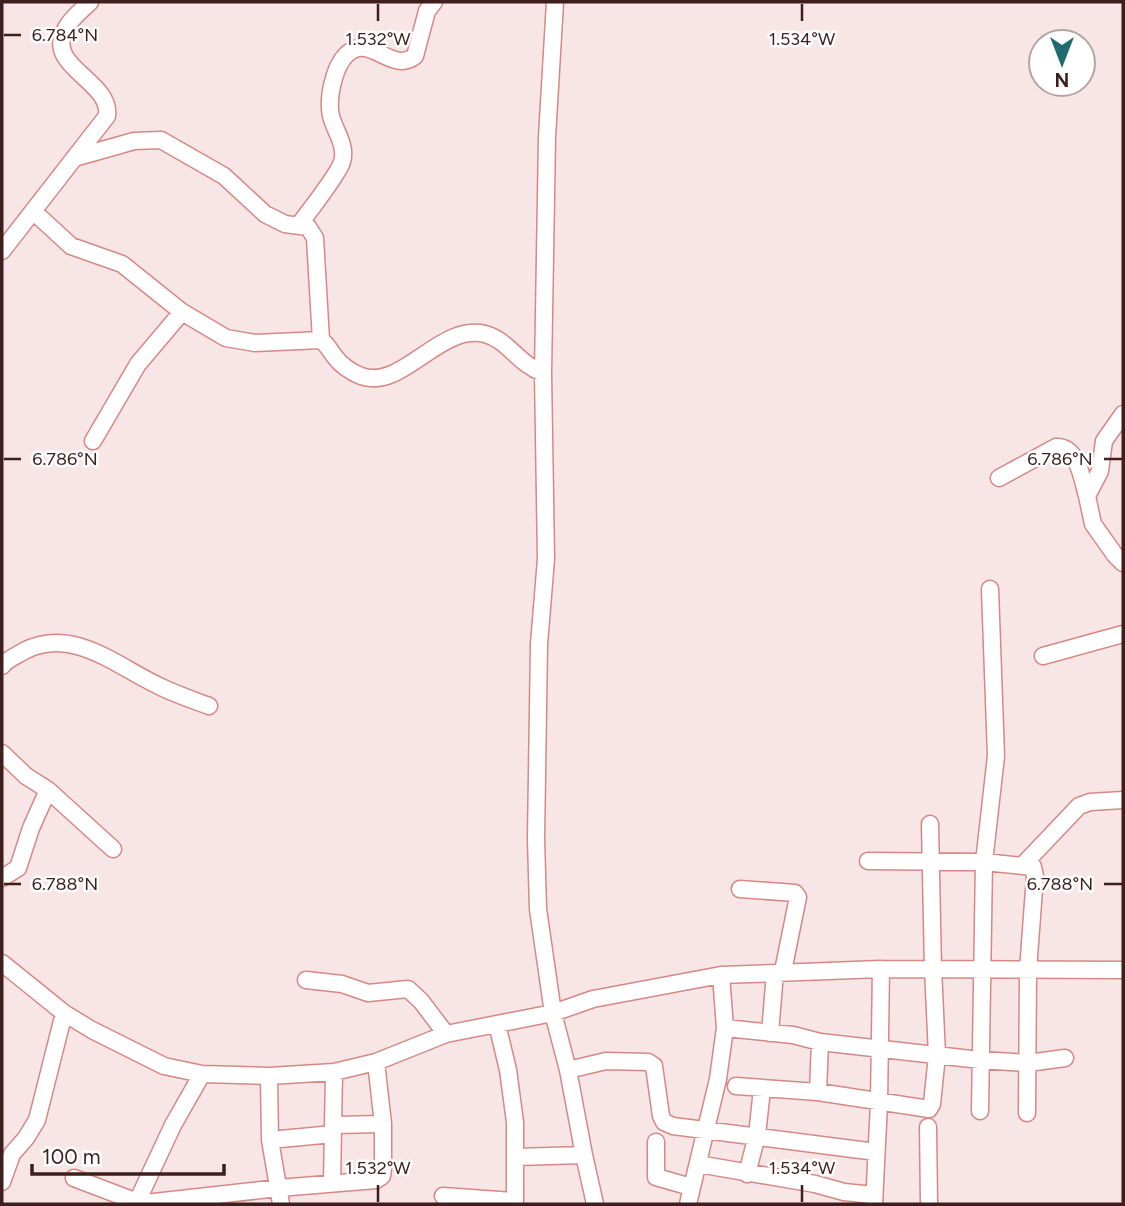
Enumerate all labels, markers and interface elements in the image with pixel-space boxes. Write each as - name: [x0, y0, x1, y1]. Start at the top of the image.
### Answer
- text: 6.784°N: [32, 24, 98, 46]
- text: 1.532°W: [345, 28, 411, 50]
- text: 1.534°W: [769, 28, 836, 50]
- north arrow: [1027, 28, 1097, 98]
- text: N: [1055, 68, 1069, 91]
- text: 6.786°N: [32, 448, 98, 470]
- text: 6.786°N: [1027, 448, 1093, 470]
- text: 6.788°N: [32, 873, 98, 895]
- text: 6.788°N: [1027, 873, 1093, 895]
- scale bar: [32, 1132, 224, 1176]
- text: 100 m: [42, 1144, 101, 1169]
- text: 1.532°W: [345, 1157, 411, 1179]
- text: 1.534°W: [769, 1157, 836, 1179]

